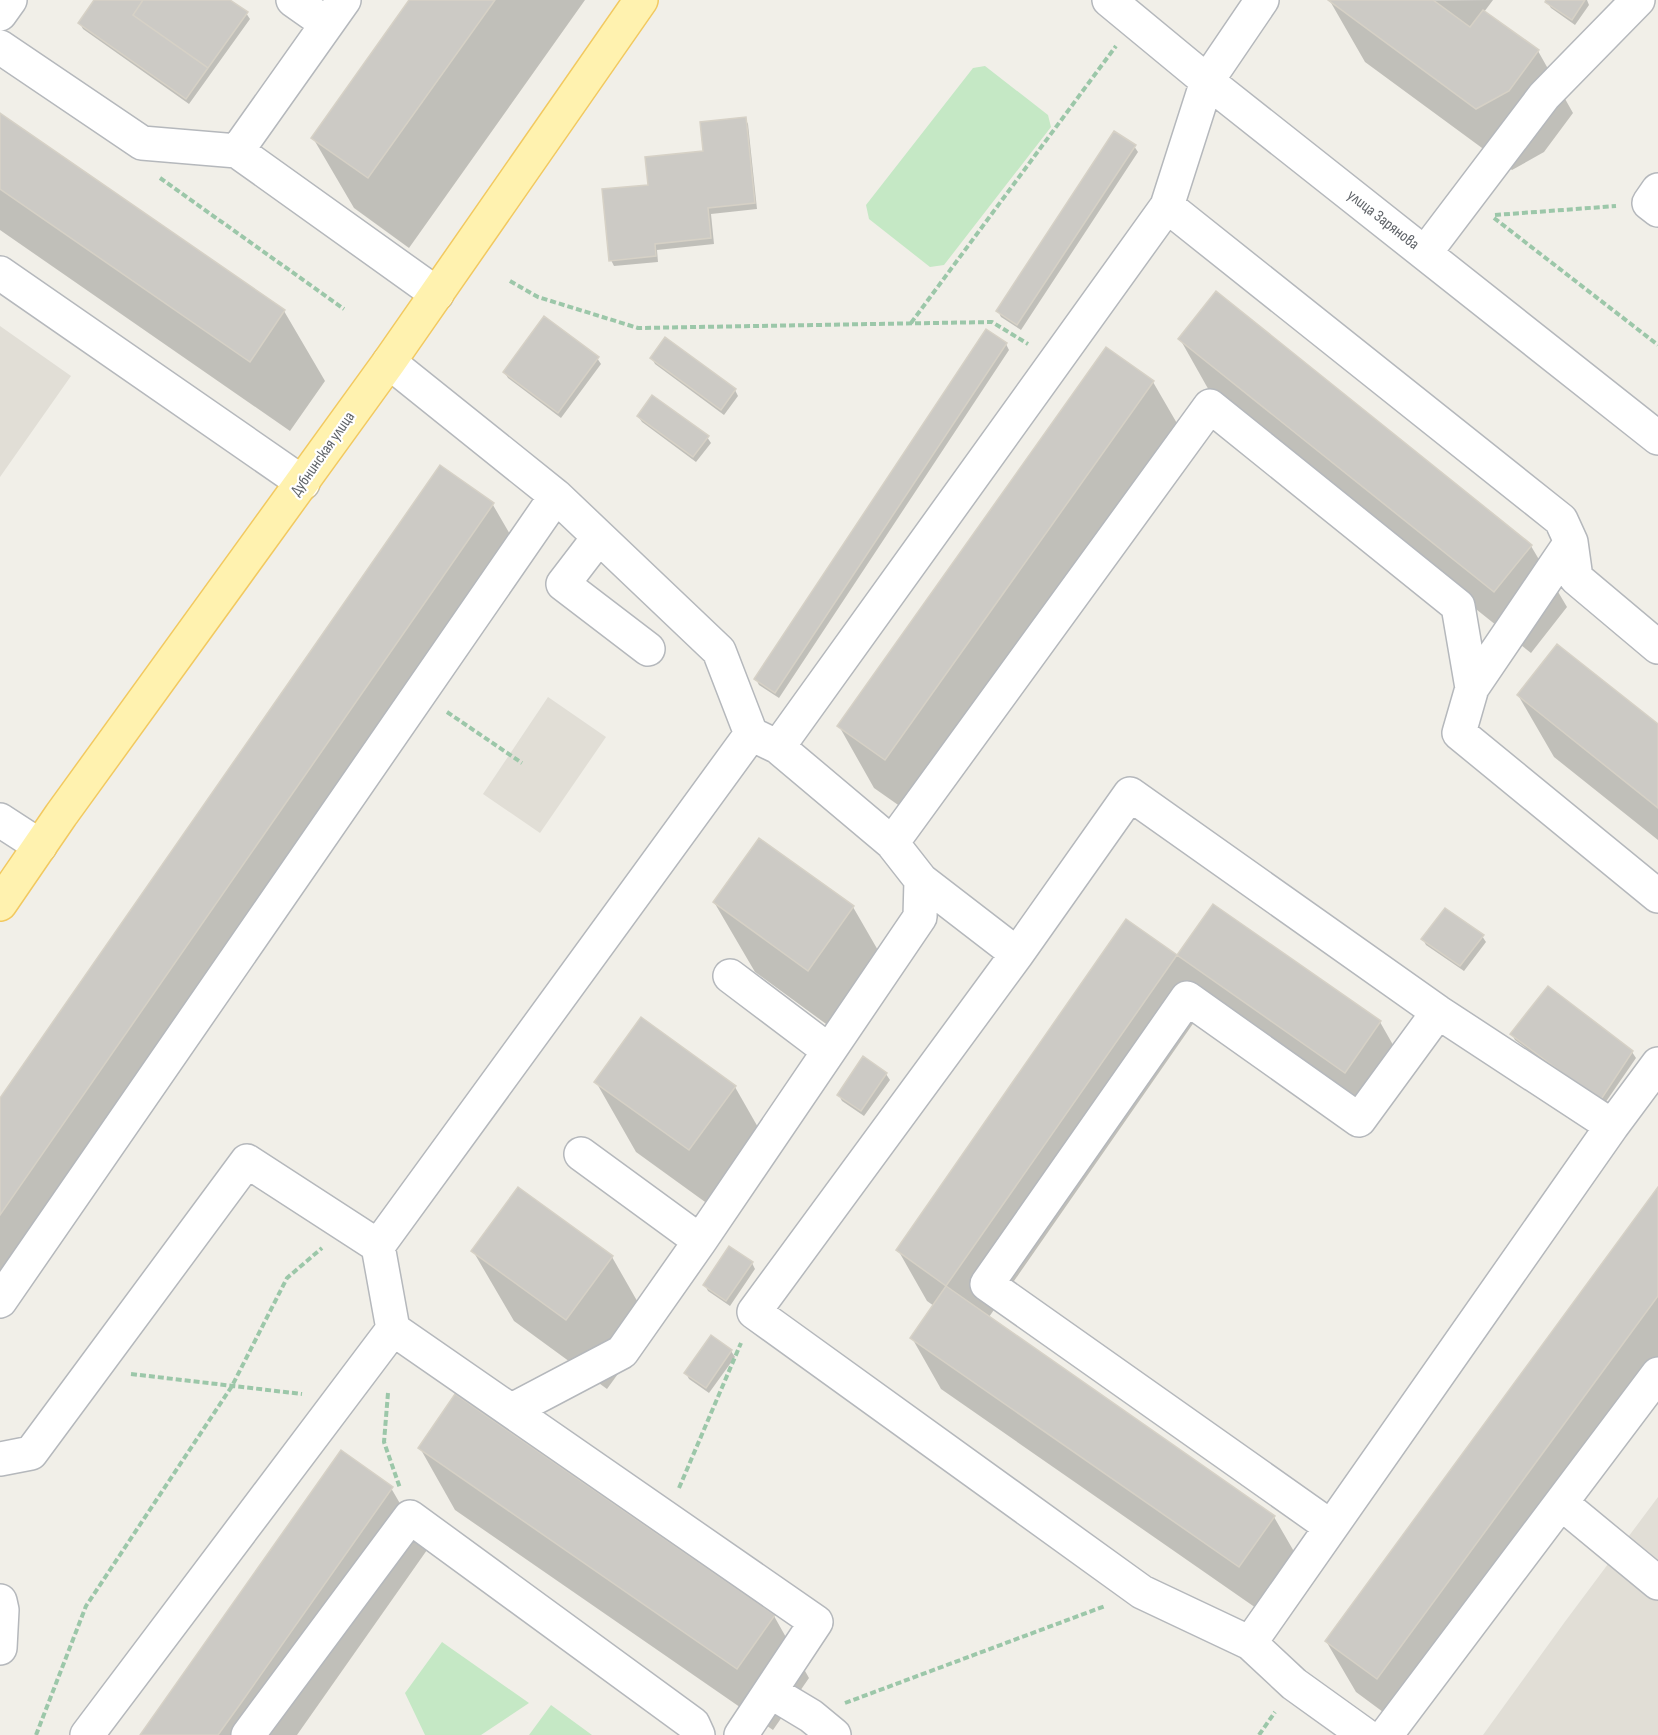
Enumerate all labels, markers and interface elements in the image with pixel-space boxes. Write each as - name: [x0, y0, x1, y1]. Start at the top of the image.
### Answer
- street label: улица Зарянова: [1343, 186, 1423, 254]
- street label: Дубнинская улица: [287, 408, 359, 500]

